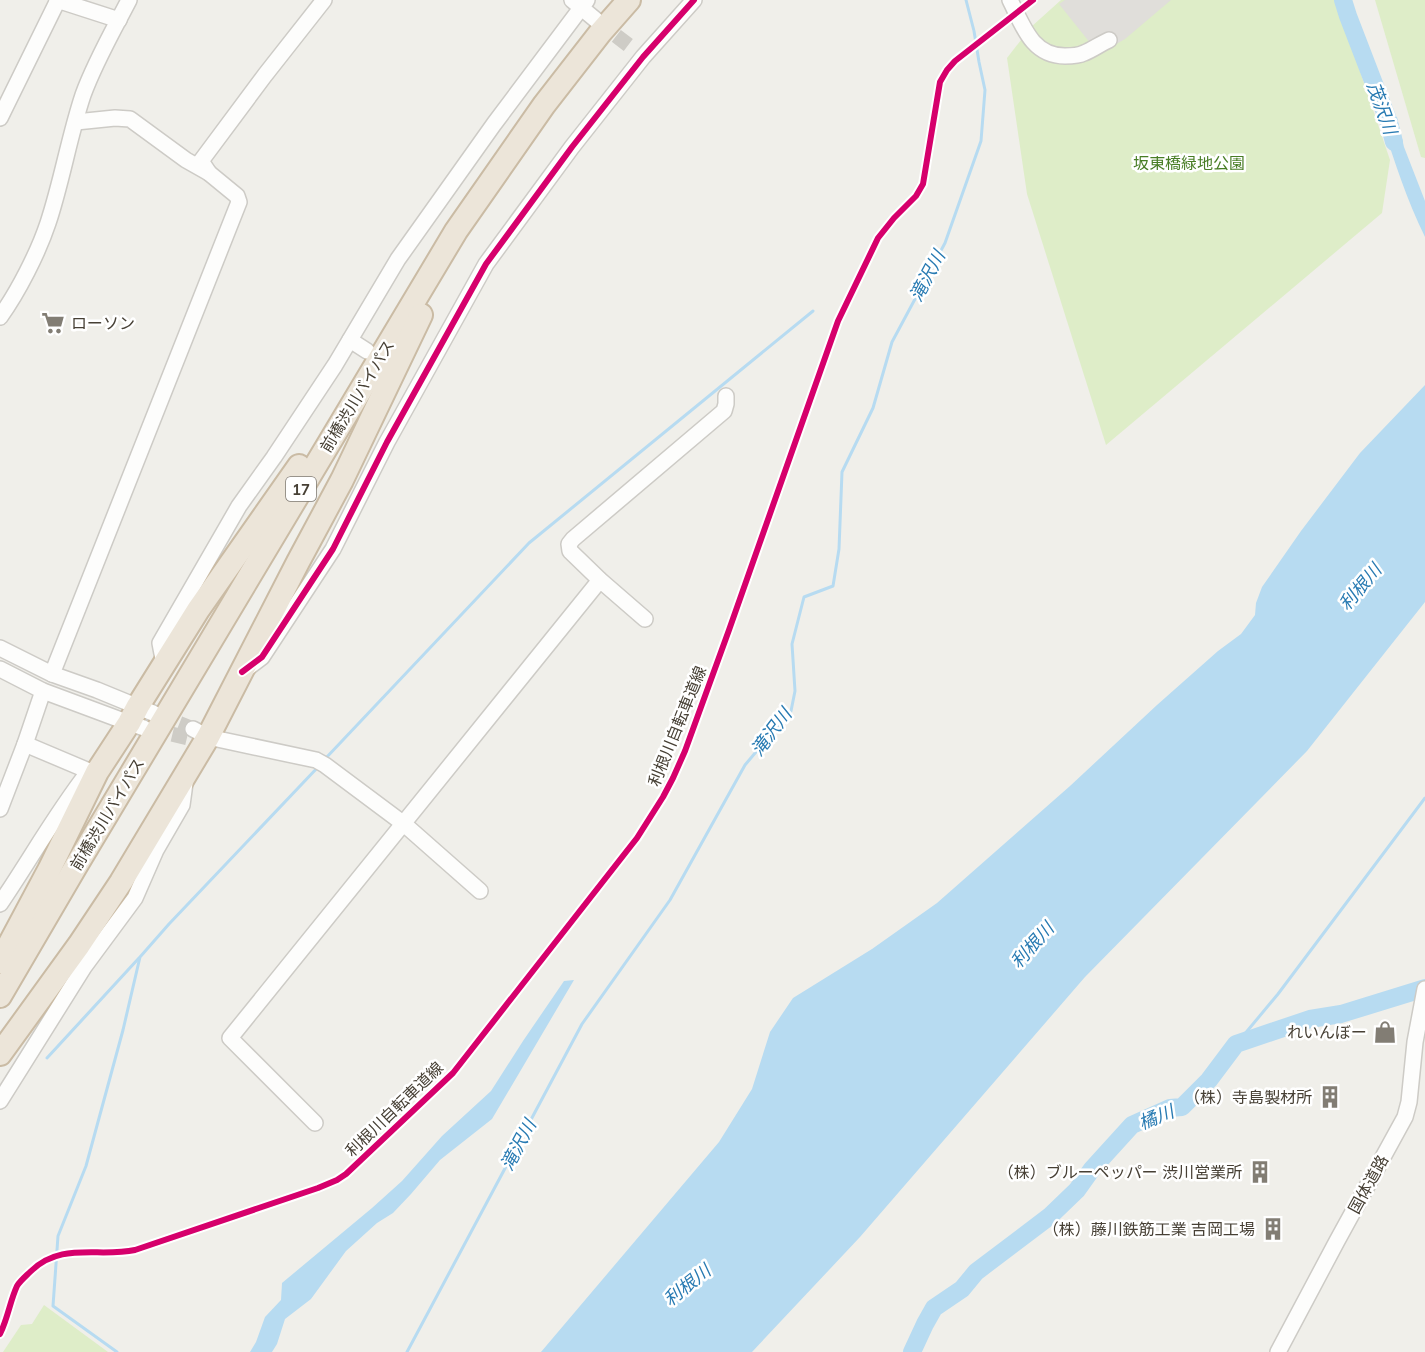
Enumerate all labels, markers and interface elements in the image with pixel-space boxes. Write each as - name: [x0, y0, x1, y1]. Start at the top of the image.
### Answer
- water label: 茂沢川: [1362, 79, 1403, 139]
- park label: 坂東橋緑地公園: [1133, 153, 1245, 173]
- water label: 滝沢川: [904, 245, 951, 305]
- supermarket icon: ローソン: [40, 310, 66, 336]
- place label: ローソン: [71, 313, 135, 333]
- street label: 前橋渋川バイパス: [316, 336, 398, 456]
- road number: 17: [286, 477, 316, 501]
- water label: 利根川: [1334, 557, 1387, 615]
- street label: 利根川自転車道線: [644, 663, 710, 789]
- water label: 滝沢川: [746, 702, 798, 760]
- street label: 前橋渋川バイパス: [66, 754, 148, 874]
- water label: 利根川: [1005, 916, 1060, 973]
- shop icon: れいんぼー: [1372, 1019, 1398, 1045]
- place label: れいんぼー: [1287, 1022, 1367, 1042]
- street label: 利根川自転車道線: [341, 1057, 447, 1161]
- building icon: （株）寺島製材所: [1317, 1084, 1343, 1110]
- place label: （株）寺島製材所: [1184, 1087, 1312, 1107]
- water label: 橘川: [1135, 1099, 1179, 1134]
- water label: 滝沢川: [495, 1114, 542, 1174]
- street label: 国体道路: [1344, 1151, 1392, 1217]
- building icon: （株）ブルーペッパー 渋川営業所: [1247, 1159, 1273, 1185]
- place label: （株）ブルーペッパー 渋川営業所: [998, 1162, 1242, 1182]
- building icon: （株）藤川鉄筋工業 吉岡工場: [1260, 1216, 1286, 1242]
- place label: （株）藤川鉄筋工業 吉岡工場: [1043, 1219, 1255, 1239]
- water label: 利根川: [659, 1258, 717, 1311]

